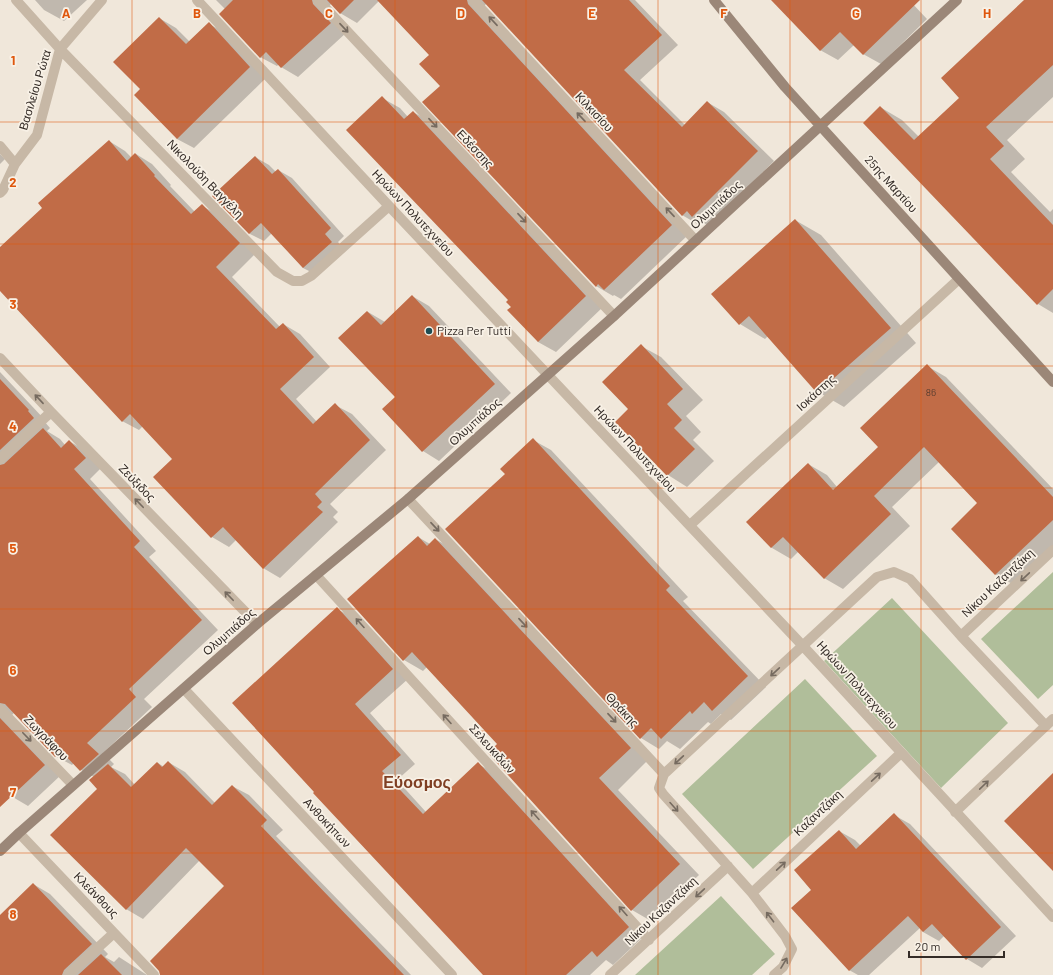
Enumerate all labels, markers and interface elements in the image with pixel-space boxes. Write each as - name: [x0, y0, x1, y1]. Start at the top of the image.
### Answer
- text: A: [62, 5, 71, 21]
- text: B: [193, 5, 201, 21]
- text: C: [325, 5, 333, 21]
- text: D: [457, 5, 465, 21]
- text: E: [588, 5, 596, 21]
- text: F: [720, 5, 728, 21]
- text: G: [852, 5, 860, 21]
- text: H: [983, 5, 991, 21]
- one-way arrow: [488, 16, 498, 26]
- one-way arrow: [340, 23, 349, 34]
- street label: Βασιλείου Ρώτα: [15, 48, 53, 132]
- text: 1: [11, 52, 15, 68]
- street label: Κιλκισίου: [573, 89, 616, 134]
- one-way arrow: [577, 112, 586, 122]
- one-way arrow: [428, 118, 437, 128]
- street label: Εδέσσης: [454, 126, 497, 171]
- street label: Νικολούδη Βαγγέλη: [164, 136, 247, 221]
- street label: 25ης Μαρτίου: [862, 152, 921, 215]
- street label: Ηρώων Πολυτεχνείου: [369, 166, 458, 259]
- text: 2: [9, 174, 17, 190]
- street label: Ολυμπιάδος: [687, 177, 745, 232]
- one-way arrow: [665, 207, 675, 217]
- one-way arrow: [517, 213, 527, 223]
- text: 3: [9, 296, 17, 312]
- place label: Pizza Per Tutti: [437, 323, 511, 337]
- marker: Pizza Per Tutti: [424, 326, 434, 336]
- street label: Ιοκάστης: [793, 371, 838, 414]
- house number: 86: [926, 386, 936, 398]
- street label: Ολυμπιάδος: [446, 394, 504, 449]
- one-way arrow: [35, 395, 44, 405]
- street label: Ηρώων Πολυτεχνείου: [591, 402, 680, 495]
- text: 4: [9, 418, 17, 434]
- street label: Ζεύξιδος: [116, 461, 159, 505]
- one-way arrow: [134, 498, 144, 508]
- one-way arrow: [430, 522, 440, 532]
- text: 5: [9, 540, 17, 556]
- street label: Νίκου Καζαντζάκη: [958, 545, 1037, 620]
- one-way arrow: [1019, 572, 1030, 581]
- one-way arrow: [225, 591, 234, 601]
- street label: Ολυμπιάδος: [199, 605, 258, 658]
- one-way arrow: [519, 617, 528, 628]
- one-way arrow: [355, 618, 364, 628]
- street label: Ηρώων Πολυτεχνείου: [814, 637, 901, 732]
- text: 6: [10, 662, 17, 678]
- one-way arrow: [770, 667, 780, 676]
- street label: Θράκης: [603, 689, 642, 730]
- street label: Ζωγράφου: [21, 712, 72, 764]
- one-way arrow: [607, 713, 617, 723]
- one-way arrow: [443, 714, 452, 724]
- street label: Σελευκιδών: [467, 721, 518, 776]
- one-way arrow: [22, 732, 32, 742]
- one-way arrow: [674, 755, 684, 765]
- district label: Εύοσμος: [383, 772, 451, 792]
- one-way arrow: [871, 773, 881, 782]
- one-way arrow: [979, 780, 989, 790]
- text: 7: [10, 784, 17, 800]
- street label: Καζαντζάκη: [790, 786, 845, 839]
- street label: Ανθοκήπων: [300, 795, 354, 851]
- one-way arrow: [670, 802, 679, 812]
- one-way arrow: [530, 810, 540, 820]
- one-way arrow: [775, 862, 785, 871]
- street label: Κλεάνθους: [71, 869, 122, 921]
- street label: Νίκου Καζαντζάκη: [621, 873, 700, 948]
- one-way arrow: [695, 888, 705, 898]
- text: 8: [9, 906, 17, 922]
- one-way arrow: [618, 906, 627, 916]
- one-way arrow: [766, 912, 775, 923]
- scale bar: [909, 933, 1004, 959]
- text: 20 m: [915, 939, 941, 953]
- one-way arrow: [781, 957, 789, 969]

